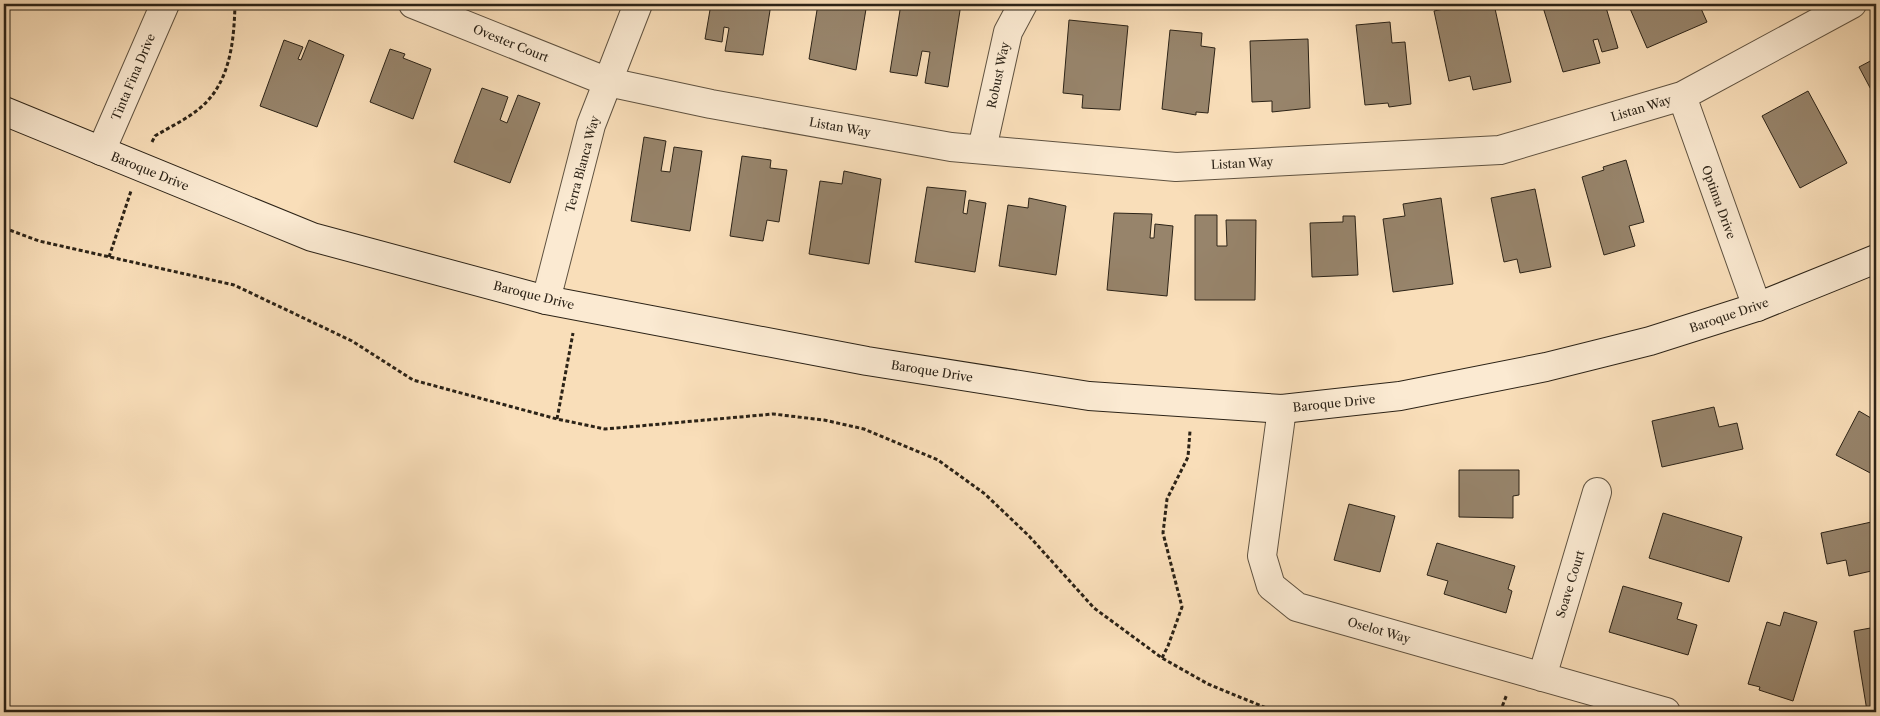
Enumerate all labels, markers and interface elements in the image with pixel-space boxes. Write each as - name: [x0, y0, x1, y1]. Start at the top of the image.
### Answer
- street label: Ovester Court: [471, 21, 552, 65]
- street label: Tinta Fina Drive: [108, 31, 158, 123]
- street label: Robust Way: [984, 40, 1012, 110]
- street label: Listan Way: [1609, 92, 1673, 124]
- street label: Terra Blanca Way: [562, 114, 602, 214]
- street label: Listan Way: [808, 114, 872, 140]
- street label: Baroque Drive: [109, 149, 191, 194]
- street label: Listan Way: [1211, 154, 1274, 172]
- street label: Optima Drive: [1699, 163, 1739, 241]
- street label: Baroque Drive: [492, 278, 576, 312]
- street label: Baroque Drive: [1687, 294, 1771, 336]
- street label: Baroque Drive: [890, 357, 974, 385]
- street label: Baroque Drive: [1292, 391, 1376, 415]
- street label: Soave Court: [1553, 548, 1588, 620]
- street label: Oselot Way: [1346, 614, 1412, 646]

